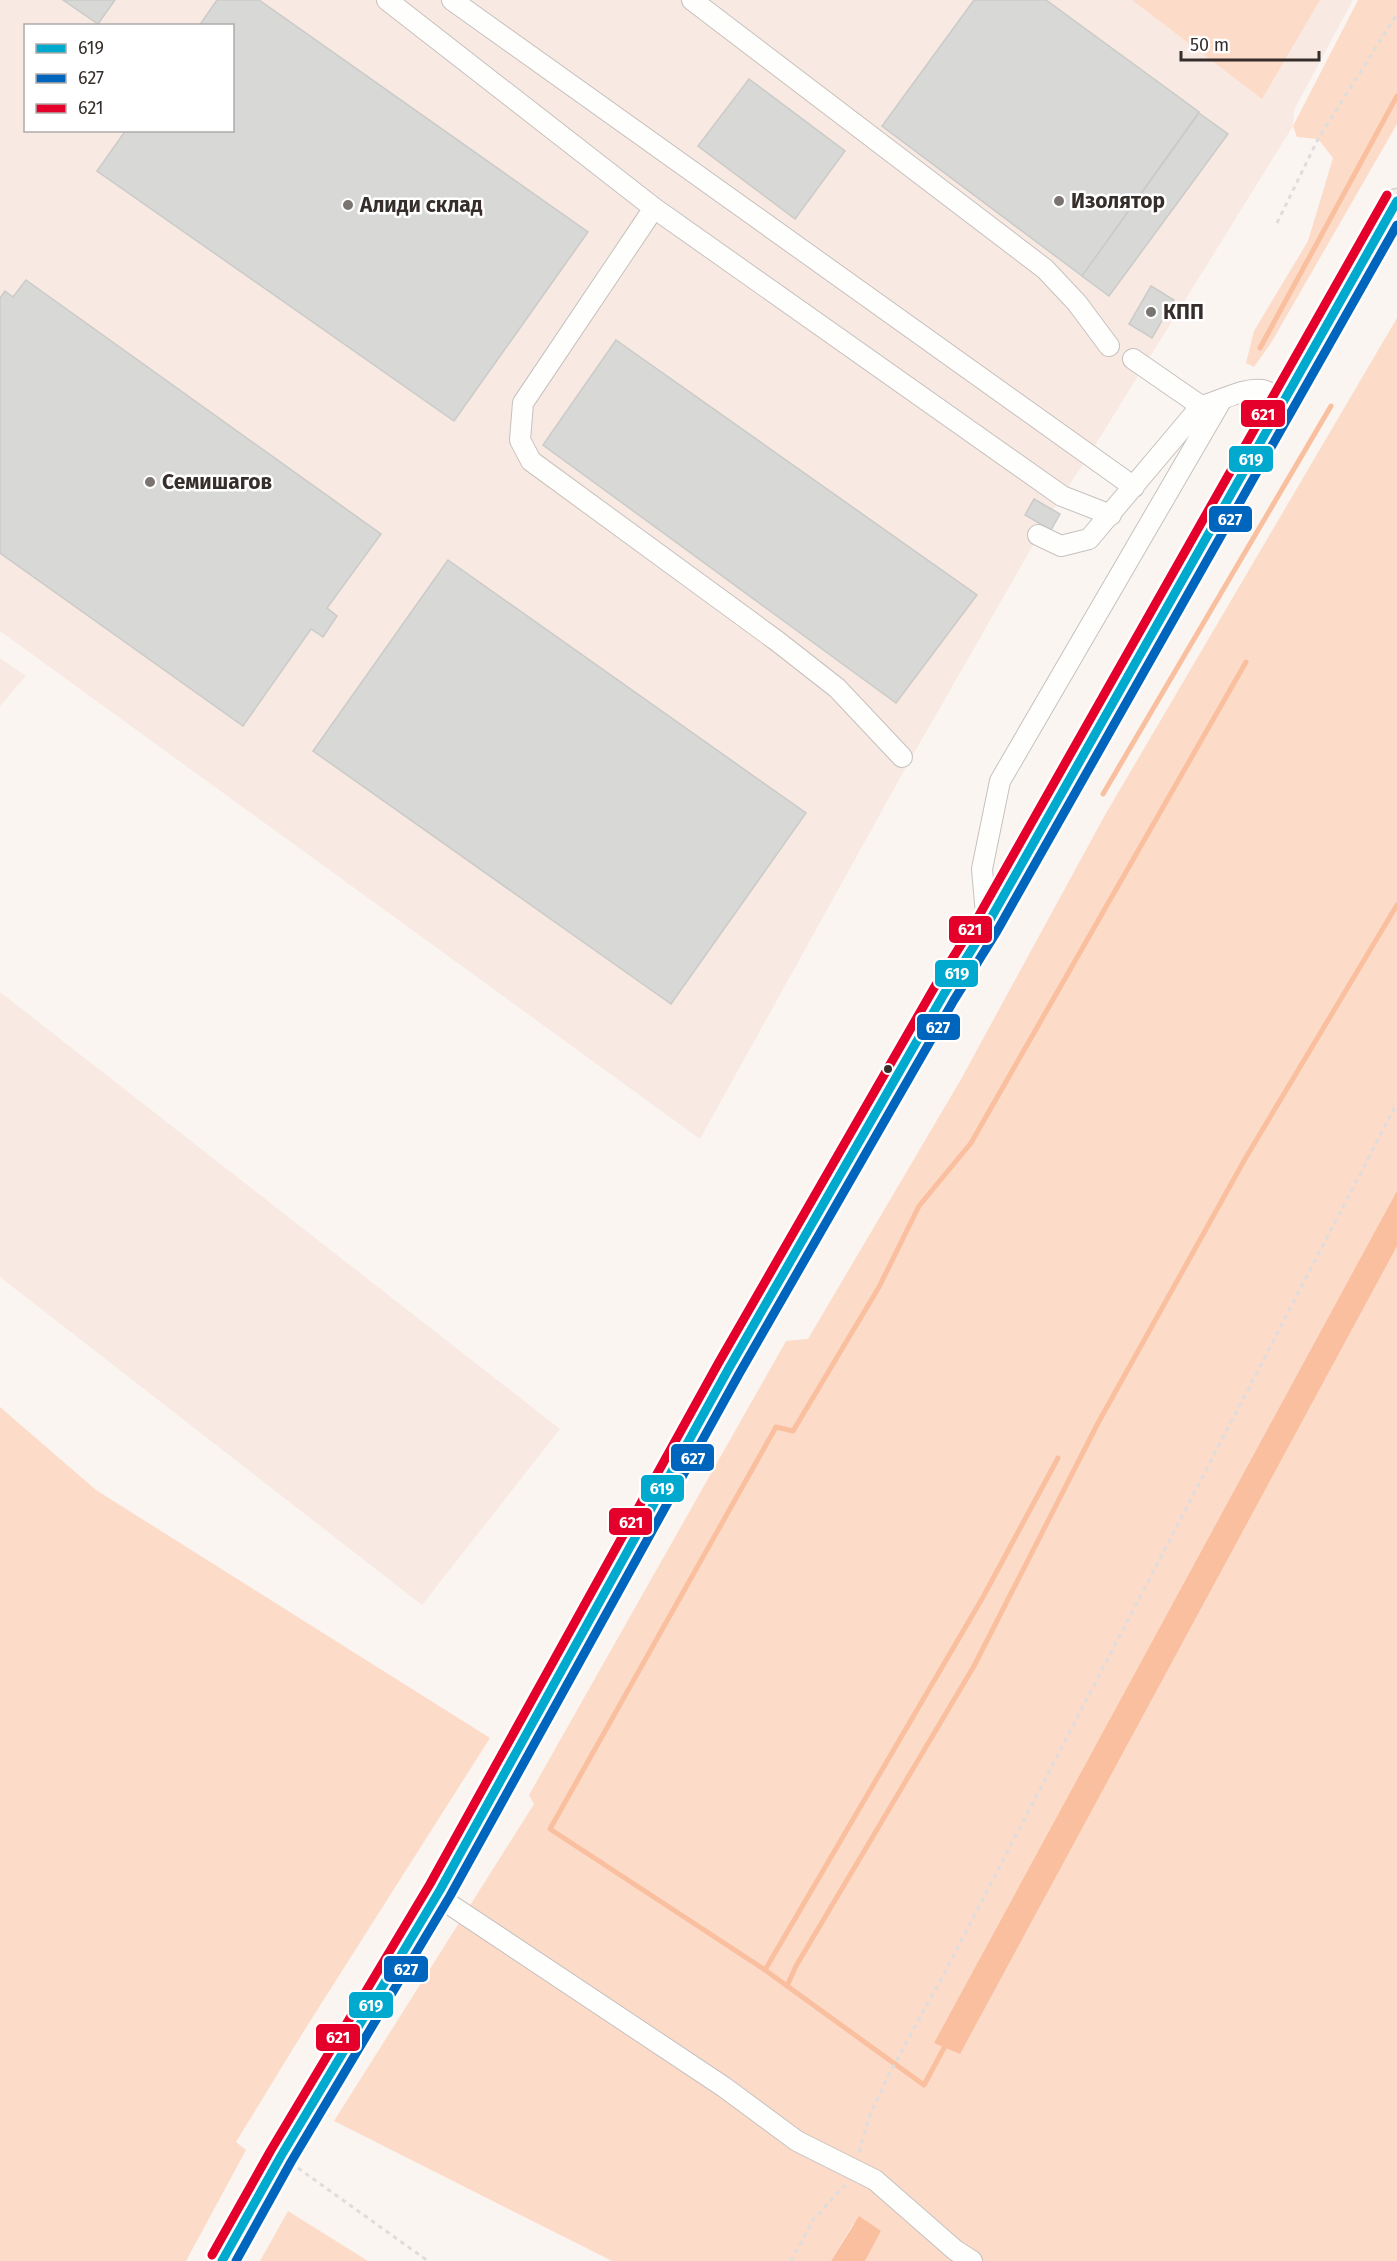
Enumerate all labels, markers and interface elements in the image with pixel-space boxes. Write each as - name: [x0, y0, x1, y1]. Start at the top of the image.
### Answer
- legend: [24, 24, 234, 132]
- scale bar: [1181, 24, 1319, 62]
- text: 50 m: [1190, 34, 1229, 56]
- text: 619: [78, 37, 104, 59]
- text: 627: [78, 67, 104, 89]
- text: 621: [78, 97, 104, 119]
- place label: Изолятор: [1071, 188, 1165, 214]
- place label: Алиди склад: [359, 192, 483, 218]
- marker: Изолятор: [1052, 194, 1066, 208]
- marker: Алиди склад: [341, 198, 355, 212]
- place label: КПП: [1163, 299, 1204, 325]
- marker: КПП: [1144, 305, 1158, 319]
- line badge: 621: [1240, 399, 1286, 428]
- text: 621: [1251, 405, 1275, 424]
- line badge: 619: [1228, 445, 1274, 473]
- text: 619: [1239, 450, 1263, 469]
- place label: Семишагов: [162, 469, 272, 495]
- marker: Семишагов: [143, 475, 157, 489]
- line badge: 627: [1208, 505, 1253, 533]
- text: 627: [1218, 510, 1243, 529]
- line badge: 621: [948, 915, 993, 944]
- text: 621: [958, 920, 982, 939]
- line badge: 619: [934, 959, 979, 988]
- text: 619: [945, 964, 969, 983]
- line badge: 627: [916, 1013, 961, 1041]
- text: 627: [926, 1018, 951, 1037]
- unlabelled marker: [882, 1063, 894, 1075]
- line badge: 627: [670, 1443, 715, 1472]
- text: 627: [681, 1449, 706, 1468]
- line badge: 619: [640, 1474, 685, 1503]
- text: 619: [650, 1479, 674, 1498]
- line badge: 621: [608, 1507, 653, 1536]
- text: 621: [619, 1513, 643, 1532]
- line badge: 627: [383, 1955, 429, 1983]
- text: 627: [394, 1960, 419, 1979]
- line badge: 619: [348, 1991, 394, 2019]
- text: 619: [359, 1996, 383, 2015]
- line badge: 621: [315, 2023, 361, 2052]
- text: 621: [326, 2028, 350, 2047]

